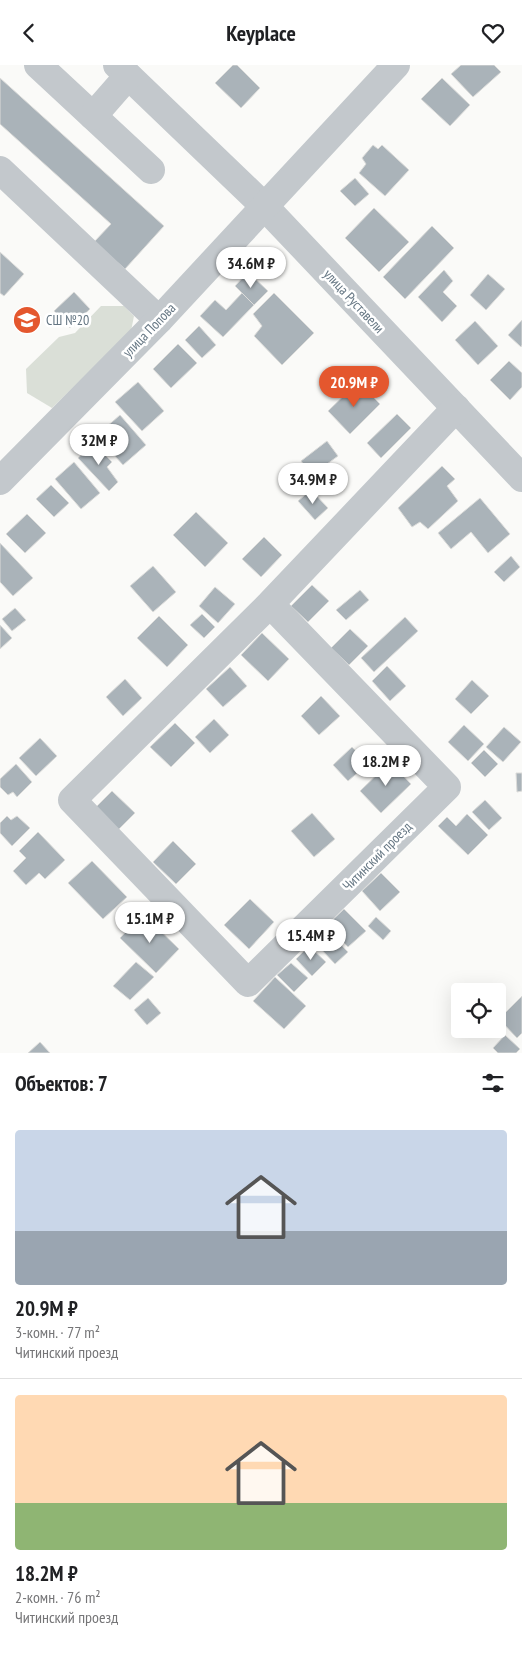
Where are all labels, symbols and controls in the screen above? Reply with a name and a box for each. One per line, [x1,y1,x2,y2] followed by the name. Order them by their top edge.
[15,19,43,47] icon: back
[226,19,296,47] text: Keyplace
[479,19,507,47] icon: heart
[205,247,297,289] pin: 34.6M ₽
[227,253,275,273] text: 34.6M ₽
[320,265,388,337] street label: улица Руставели
[119,299,179,361] street label: улица Попова
[12,305,42,335] school or university icon: СШ №20
[46,311,89,329] place label: СШ №20
[308,365,400,408] pin: 20.9M ₽
[330,372,378,392] text: 20.9M ₽
[64,423,134,466] pin: 32M ₽
[81,430,117,450] text: 32M ₽
[267,463,359,505] pin: 34.9M ₽
[289,469,337,489] text: 34.9M ₽
[340,745,432,787] pin: 18.2M ₽
[362,751,410,771] text: 18.2M ₽
[339,818,415,894] street label: Читинский проезд
[104,901,196,944] pin: 15.1M ₽
[126,908,174,928] text: 15.1M ₽
[265,919,357,961] pin: 15.4M ₽
[287,925,335,945] text: 15.4M ₽
[451,983,506,1038] map controls
[451,983,506,1038] button: locate
[479,1069,507,1097] icon: filters
[15,1070,108,1097] text: Объектов: 7
[216,1162,306,1252] icon: home
[15,1295,78,1322] text: 20.9M ₽
[15,1322,100,1342] text: 3-комн. · 77 m²
[15,1342,118,1362] text: Читинский проезд
[216,1428,306,1518] icon: home
[15,1560,78,1587] text: 18.2M ₽
[15,1587,101,1607] text: 2-комн. · 76 m²
[15,1607,118,1627] text: Читинский проезд

